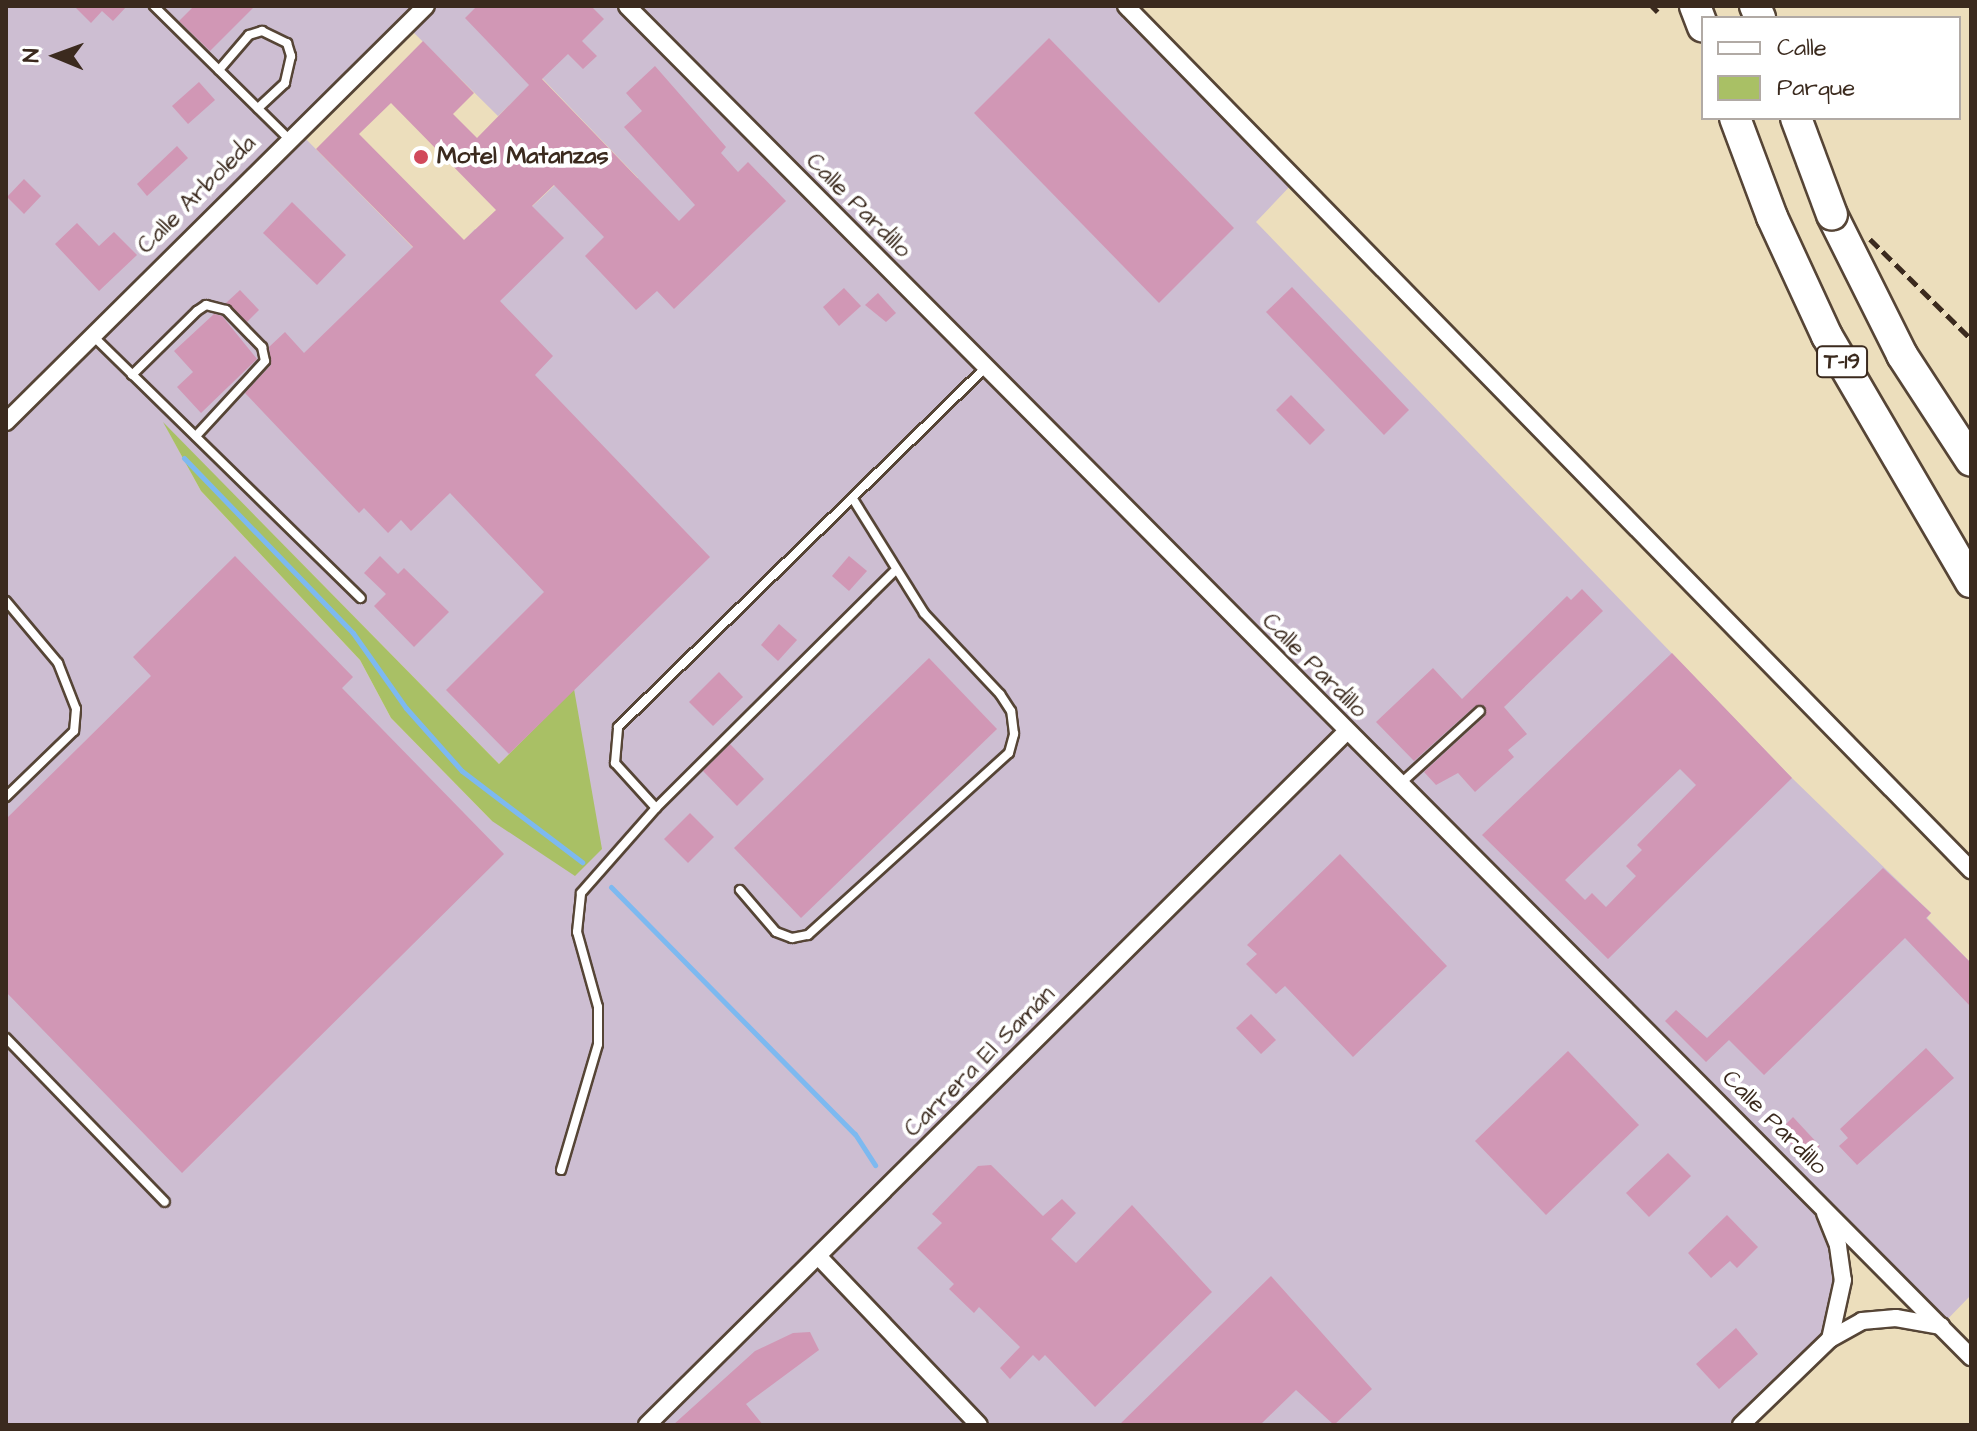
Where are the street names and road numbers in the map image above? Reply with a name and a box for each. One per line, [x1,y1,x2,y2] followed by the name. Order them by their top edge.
[132,130,262,260] street label: Calle Arboleda
[799,147,917,265] street label: Calle Pardillo
[1816,344,1868,380] road number: T-19
[1255,607,1373,725] street label: Calle Pardillo
[898,980,1062,1144] street label: Carrera El Samán
[1715,1064,1833,1182] street label: Calle Pardillo

